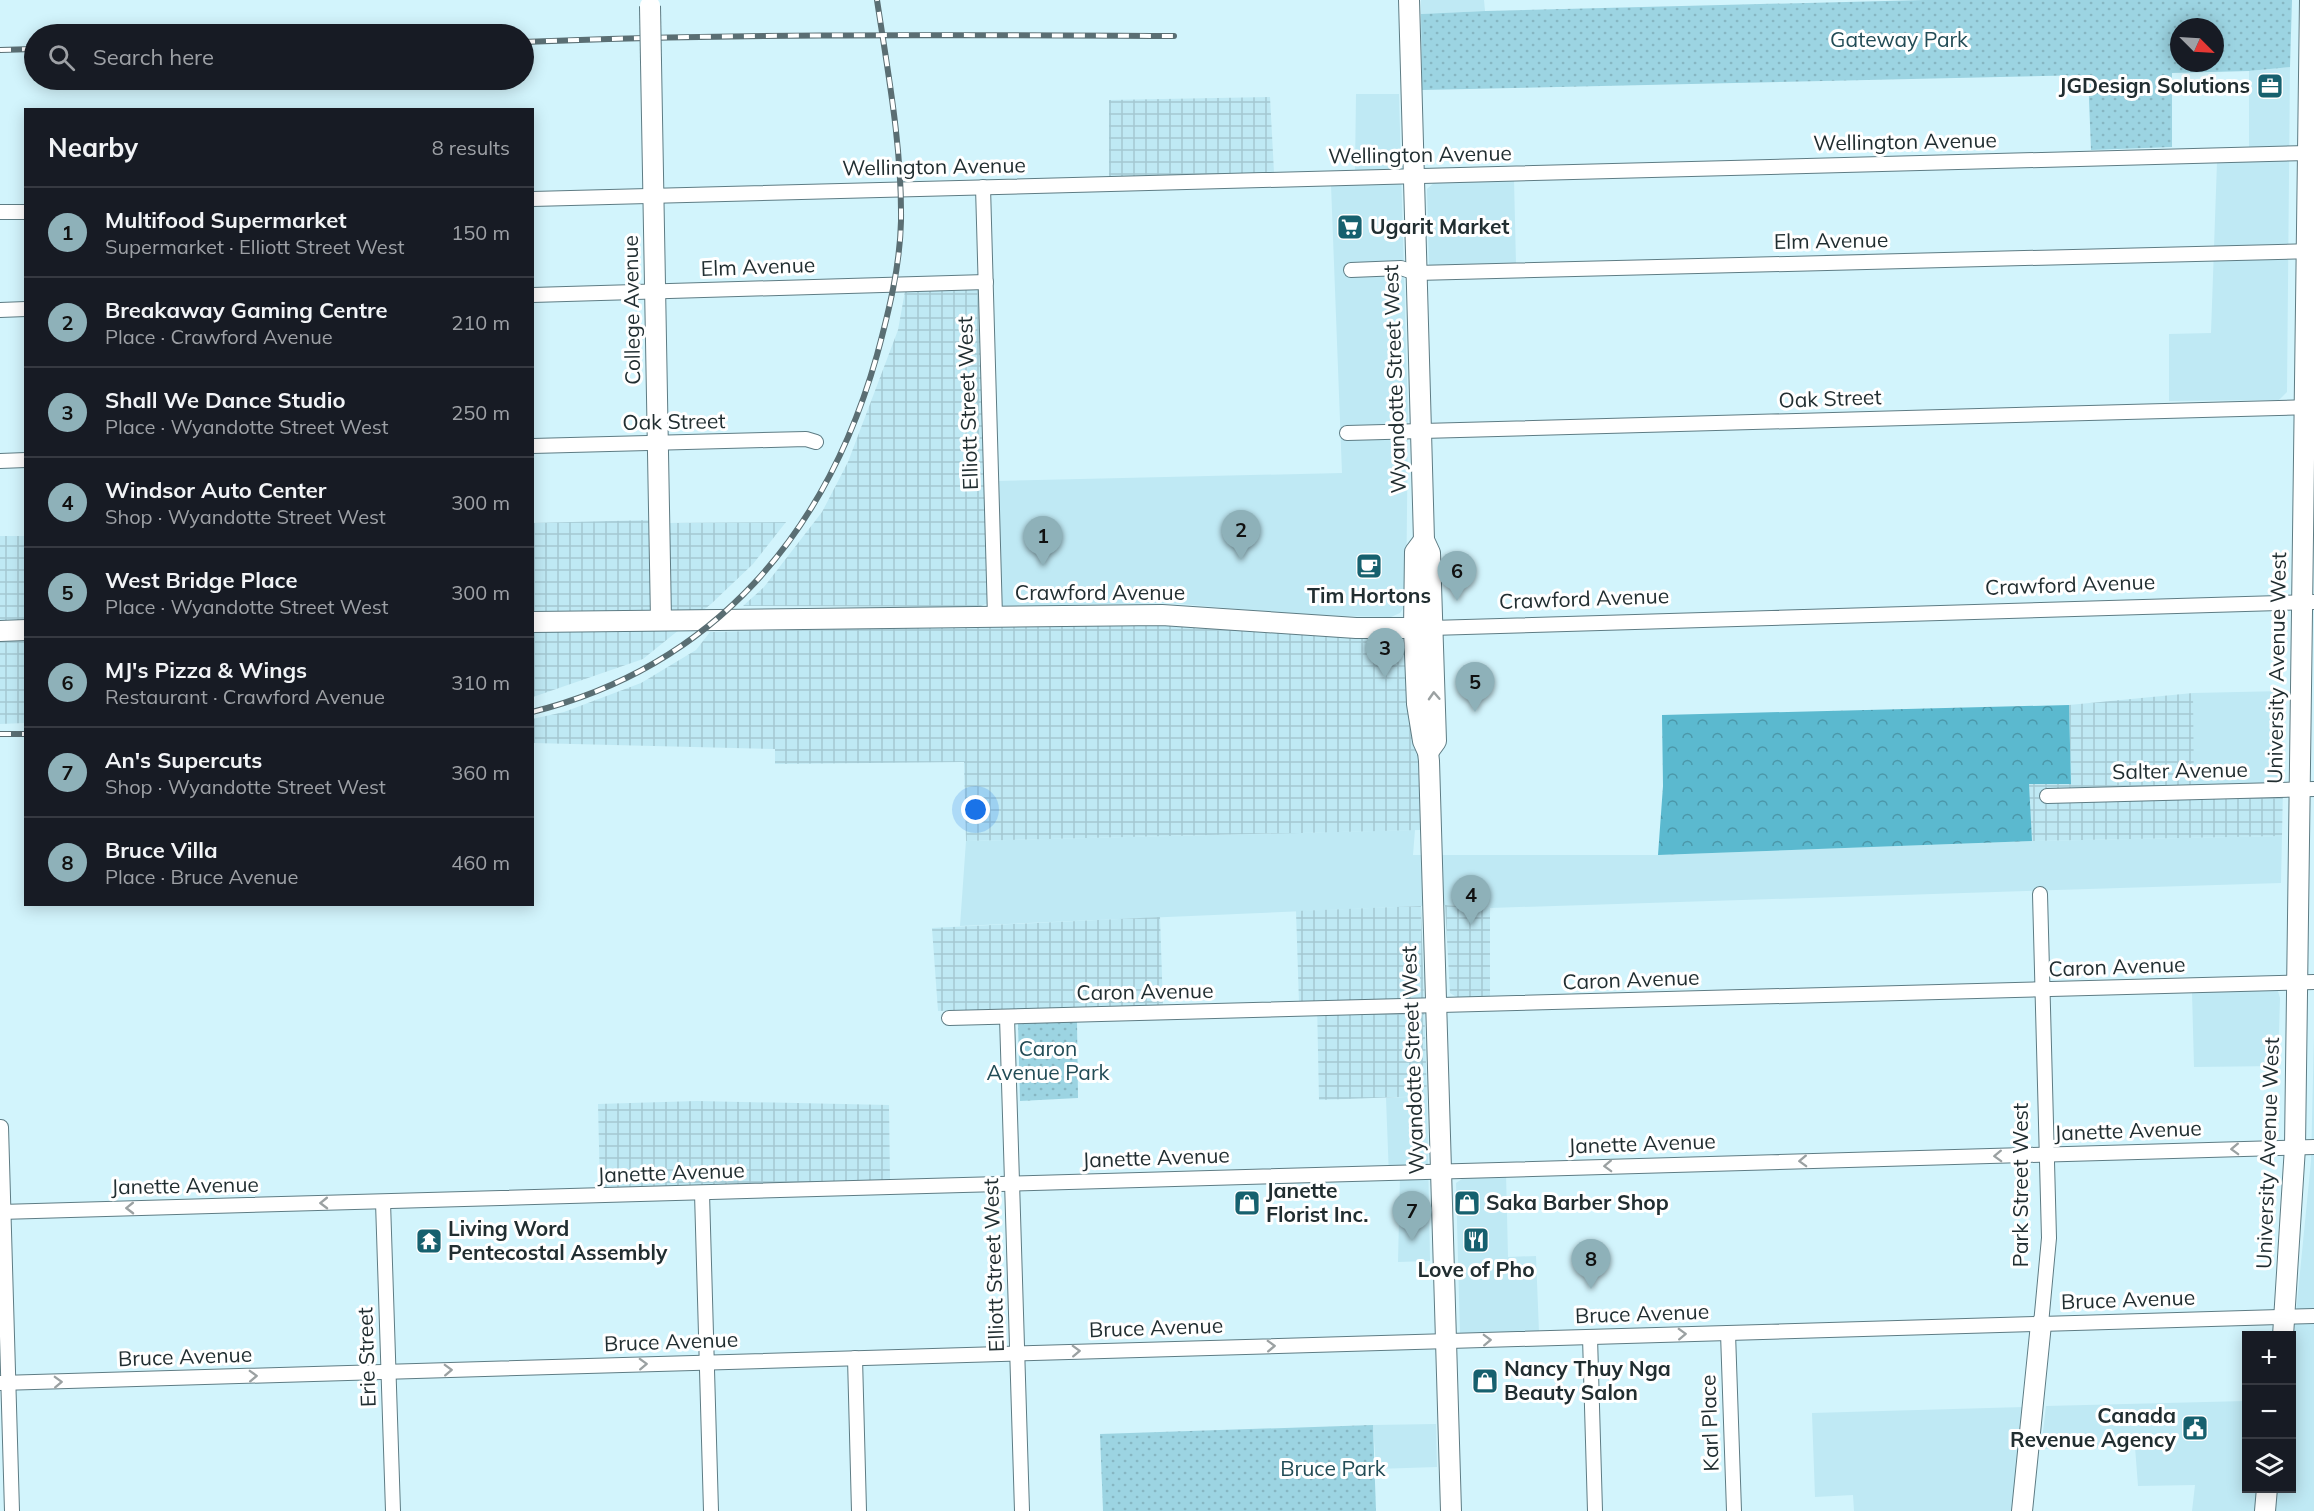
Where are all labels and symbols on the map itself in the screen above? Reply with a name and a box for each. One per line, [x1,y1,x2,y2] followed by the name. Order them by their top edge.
[2170,18,2224,72] north arrow
[1830,26,1968,52] park label: Gateway Park
[2255,71,2285,101] office icon: JGDesign Solutions
[2059,72,2250,98] place label: JGDesign Solutions
[1813,126,1997,156] street label: Wellington Avenue
[1328,139,1512,169] street label: Wellington Avenue
[842,151,1026,181] street label: Wellington Avenue
[1335,212,1365,242] supermarket icon: Ugarit Market
[1370,213,1509,239] place label: Ugarit Market
[1774,226,1888,254] street label: Elm Avenue
[617,235,645,385] street label: College Avenue
[700,251,816,281] street label: Elm Avenue
[1377,264,1411,494] street label: Wyandotte Street West
[951,316,983,490] street label: Elliott Street West
[1778,383,1882,413] street label: Oak Street
[622,407,726,435] street label: Oak Street
[1222,510,1260,560] pin: 2
[1024,516,1062,566] pin: 1
[1354,551,1384,581] cafe icon: Tim Hortons
[1438,552,1476,601] pin: 6
[2261,552,2291,784] street label: University Avenue West
[1984,568,2156,600] street label: Crawford Avenue
[1015,579,1185,605] street label: Crawford Avenue
[1307,582,1431,608] place label: Tim Hortons
[1498,582,1670,614] street label: Crawford Avenue
[1366,628,1404,678] pin: 3
[1456,662,1494,712] pin: 5
[1428,691,1441,700] one-way arrow
[2112,756,2248,784] street label: Salter Avenue
[961,795,990,824] your location
[1452,876,1490,925] pin: 4
[1395,945,1429,1175] street label: Wyandotte Street West
[2048,951,2186,981] street label: Caron Avenue
[1562,964,1700,994] street label: Caron Avenue
[1076,977,1214,1005] street label: Caron Avenue
[987,1035,1110,1085] park label: Caron Avenue Park
[2250,1037,2284,1269] street label: University Avenue West
[2007,1103,2033,1267] street label: Park Street West
[2054,1114,2202,1146] street label: Janette Avenue
[1568,1127,1716,1159] street label: Janette Avenue
[1082,1141,1230,1173] street label: Janette Avenue
[2230,1143,2239,1155] one-way arrow
[1993,1149,2002,1162] one-way arrow
[1798,1155,1807,1167] one-way arrow
[597,1156,745,1188] street label: Janette Avenue
[1603,1160,1612,1173] one-way arrow
[111,1171,259,1199] street label: Janette Avenue
[1266,1177,1368,1227] place label: Janette Florist Inc.
[977,1178,1009,1352] street label: Elliott Street West
[1232,1188,1262,1218] shop icon: Janette Florist Inc.
[1452,1188,1482,1218] shop icon: Saka Barber Shop
[1486,1189,1669,1215] place label: Saka Barber Shop
[1392,1192,1432,1241] pin: 7
[320,1197,329,1210] one-way arrow
[125,1202,134,1215] one-way arrow
[448,1215,668,1265] place label: Living Word Pentecostal Assembly
[1461,1225,1491,1255] restaurant icon: Love of Pho
[414,1226,444,1256] temple icon: Living Word Pentecostal Assembly
[1572,1240,1610,1289] pin: 8
[1417,1256,1535,1282] place label: Love of Pho
[2060,1284,2196,1314] street label: Bruce Avenue
[1574,1298,1710,1328] street label: Bruce Avenue
[351,1307,381,1407] street label: Erie Street
[1088,1312,1224,1342] street label: Bruce Avenue
[603,1326,739,1356] street label: Bruce Avenue
[1677,1328,1686,1340] one-way arrow
[1483,1333,1492,1346] one-way arrow
[1267,1339,1276,1352] one-way arrow
[117,1341,253,1371] street label: Bruce Avenue
[1072,1345,1081,1358] one-way arrow
[1504,1355,1671,1405] place label: Nancy Thuy Nga Beauty Salon
[639,1358,648,1371] one-way arrow
[444,1364,453,1377] one-way arrow
[1470,1366,1500,1396] shop icon: Nancy Thuy Nga Beauty Salon
[249,1370,258,1382] one-way arrow
[1694,1374,1724,1472] street label: Karl Place
[54,1375,63,1388] one-way arrow
[2010,1402,2177,1452] place label: Canada Revenue Agency
[2180,1413,2210,1443] public building icon: Canada Revenue Agency
[1280,1455,1386,1481] park label: Bruce Park

